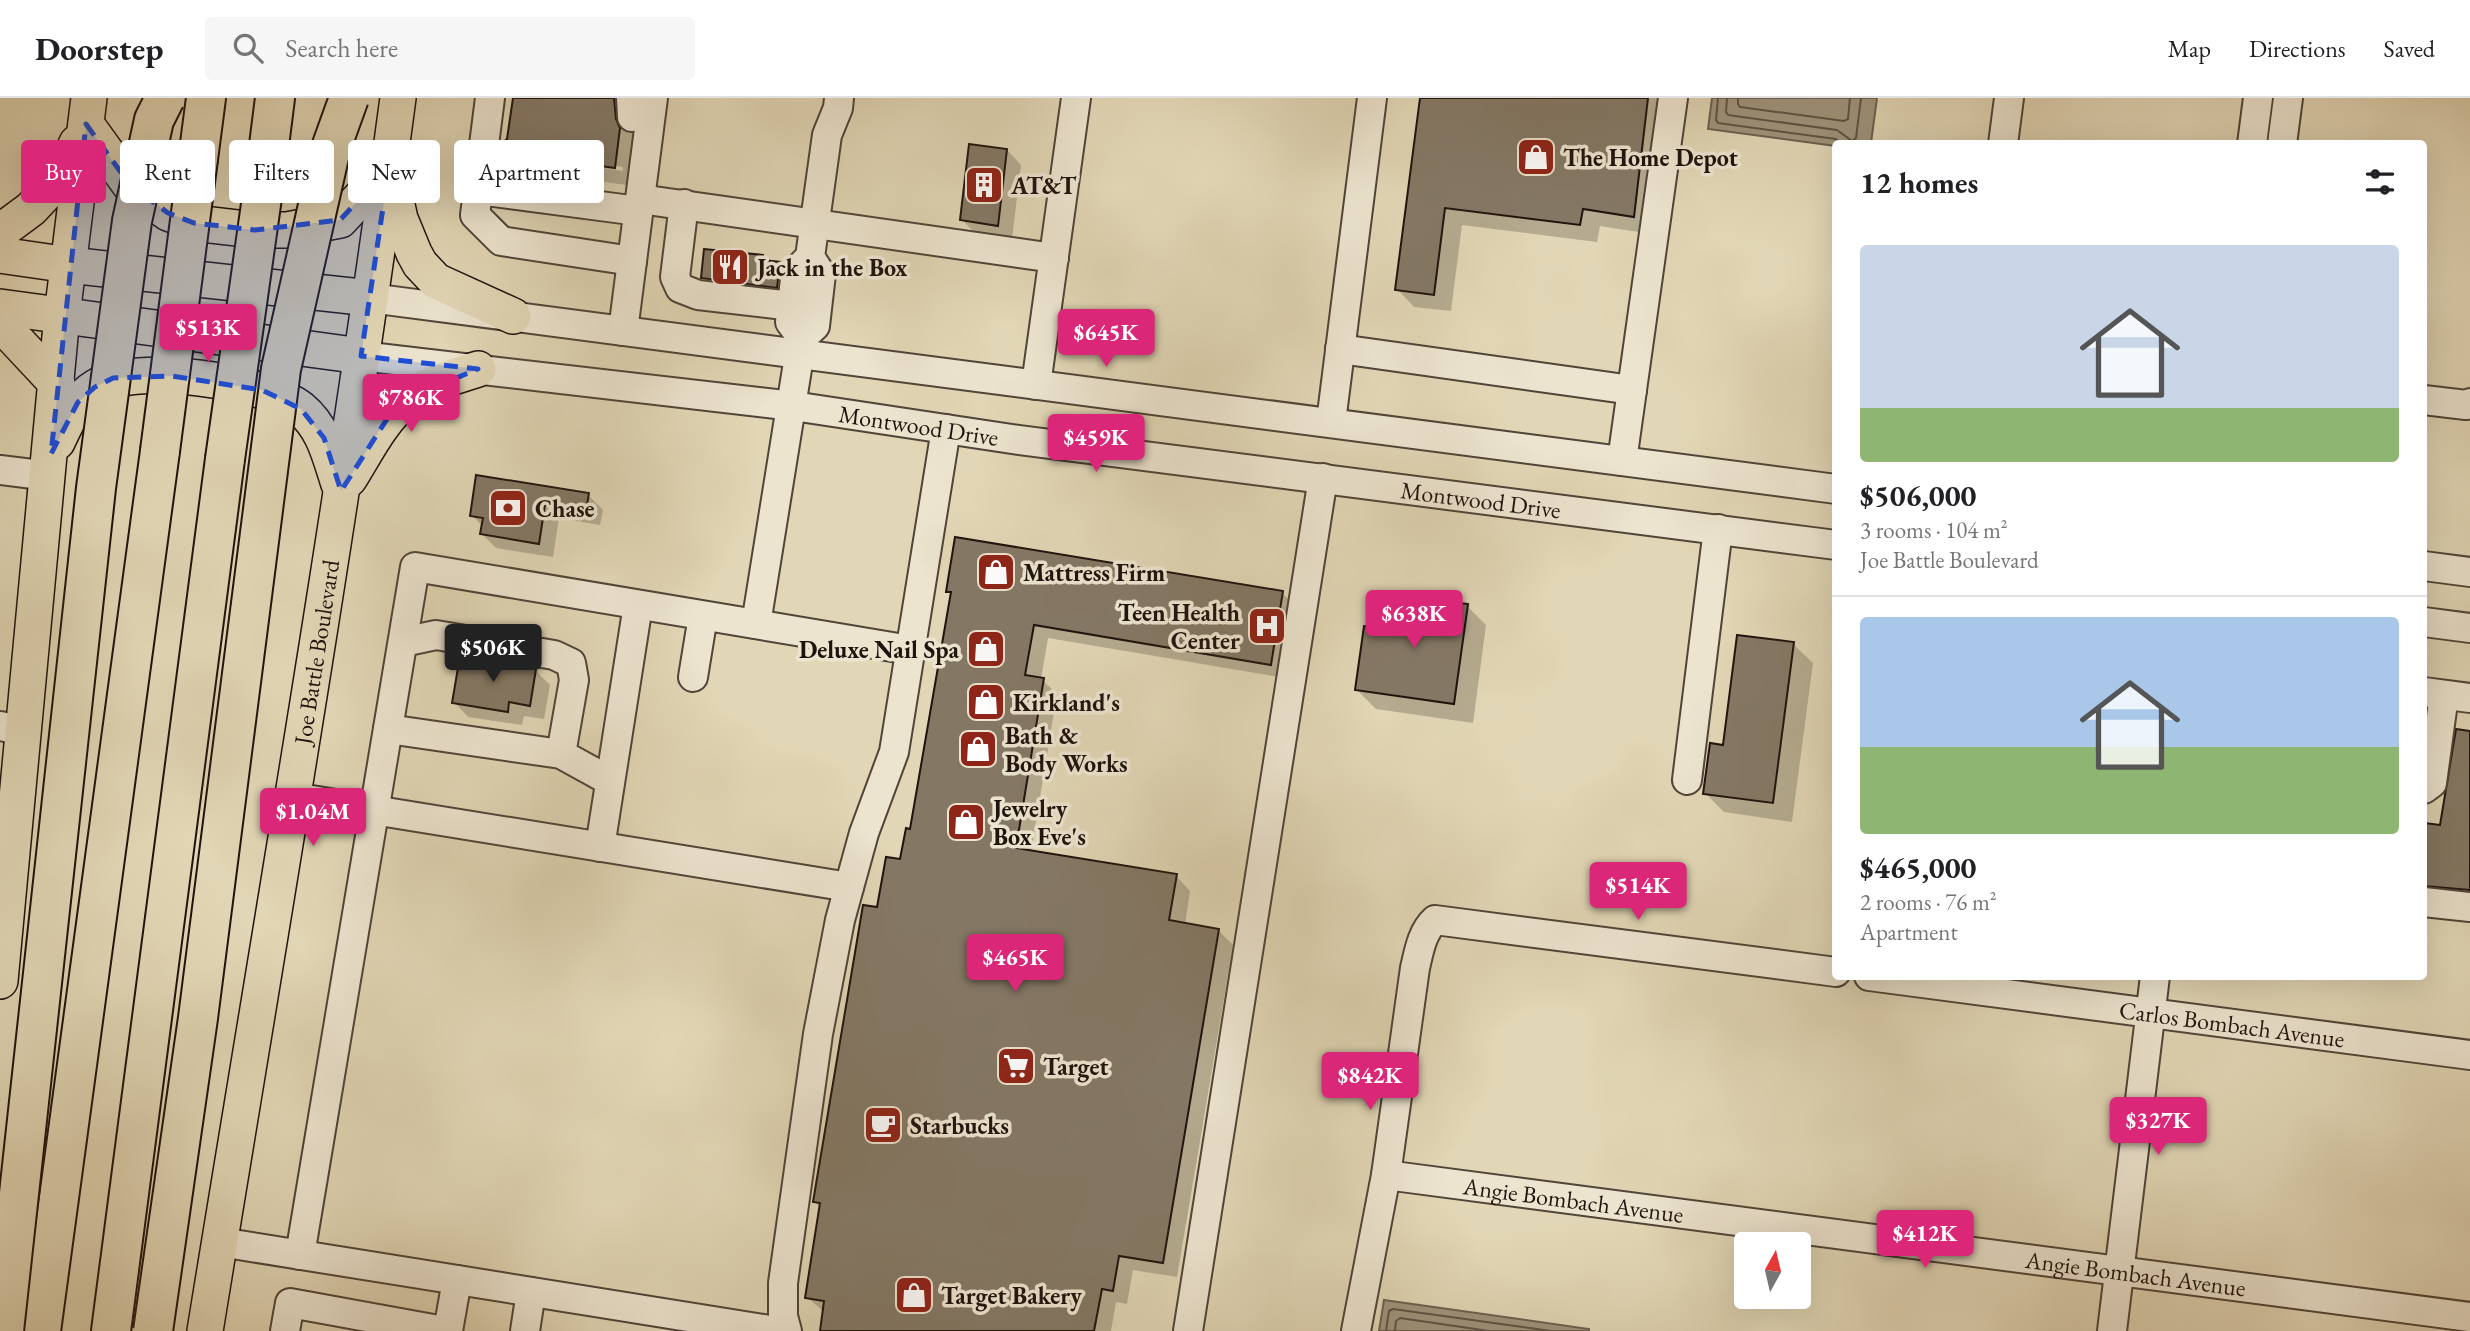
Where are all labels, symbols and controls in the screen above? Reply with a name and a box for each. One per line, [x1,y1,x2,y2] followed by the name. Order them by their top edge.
[205,17,695,80] search box
[35,27,163,70] text: Doorstep
[229,29,267,67] icon: search
[285,31,398,65] text: Search here
[2168,33,2211,64] text: Map
[2249,33,2346,64] text: Directions
[2384,33,2435,64] text: Saved
[1515,136,1557,178] shop icon: The Home Depot
[21,140,106,203] chip: Buy
[120,140,215,203] chip: Rent
[229,140,334,203] chip: Filters
[348,140,440,203] chip: New
[454,140,604,203] chip: Apartment
[1563,142,1738,173] place label: The Home Depot
[1860,163,1978,202] text: 12 homes
[2361,163,2399,201] icon: filters
[963,164,1005,206] building icon: AT&T
[1010,170,1076,201] place label: AT&T
[709,246,751,288] restaurant icon: Jack in the Box
[755,252,908,283] place label: Jack in the Box
[2067,290,2193,416] icon: home
[159,304,257,364] pin: $513K
[1057,310,1155,369] pin: $645K
[176,312,240,342] text: $513K
[1074,317,1138,347] text: $645K
[362,374,460,434] pin: $786K
[379,382,443,412] text: $786K
[837,398,1001,452] street label: Montwood Drive
[1047,414,1145,474] pin: $459K
[1064,422,1128,452] text: $459K
[1399,474,1563,525] street label: Montwood Drive
[1860,476,1976,515] text: $506,000
[487,487,529,529] bank icon: Chase
[535,493,595,524] place label: Chase
[1860,515,2008,545] text: 3 rooms · 104 m²
[1860,545,2039,575] text: Joe Battle Boulevard
[975,551,1017,593] shop icon: Mattress Firm
[286,557,346,749] street label: Joe Battle Boulevard
[1023,557,1165,588] place label: Mattress Firm
[1365,590,1463,650] pin: $638K
[1118,597,1241,656] place label: Teen Health Center
[1382,598,1446,628] text: $638K
[1246,605,1288,647] hospital icon: Teen Health Center
[444,624,542,684] pin: $506K
[965,628,1007,670] shop icon: Deluxe Nail Spa
[461,632,525,662] text: $506K
[799,634,959,665] place label: Deluxe Nail Spa
[2067,662,2193,788] icon: home
[965,681,1007,723] shop icon: Kirkland's
[1013,687,1120,718] place label: Kirkland's
[1005,720,1128,780] place label: Bath & Body Works
[957,728,999,770] shop icon: Bath & Body Works
[256,788,370,848] pin: $1.04M
[991,793,1086,852] place label: Jewelry Box Eve's
[276,796,350,826] text: $1.04M
[945,801,987,843] shop icon: Jewelry Box Eve's
[1860,848,1976,887] text: $465,000
[1589,862,1687,922] pin: $514K
[1606,870,1670,900] text: $514K
[1860,887,1997,917] text: 2 rooms · 76 m²
[1860,917,1958,947] text: Apartment
[966,934,1064,994] pin: $465K
[983,942,1047,972] text: $465K
[2117,994,2346,1054] street label: Carlos Bombach Avenue
[995,1045,1037,1087] supermarket icon: Target
[1043,1051,1108,1083] place label: Target
[1321,1052,1419,1112] pin: $842K
[1338,1060,1402,1090] text: $842K
[2109,1098,2207,1157] pin: $327K
[862,1104,904,1146] cafe icon: Starbucks
[2126,1105,2190,1135] text: $327K
[910,1110,1009,1141] place label: Starbucks
[1460,1170,1685,1229] street label: Angie Bombach Avenue
[1876,1210,1974,1270] pin: $412K
[1893,1218,1957,1248] text: $412K
[1734,1232,1811,1309] north arrow
[1734,1232,1811,1309] map controls
[2023,1243,2248,1303] street label: Angie Bombach Avenue
[893,1274,935,1316] shop icon: Target Bakery
[941,1280,1082,1312] place label: Target Bakery

